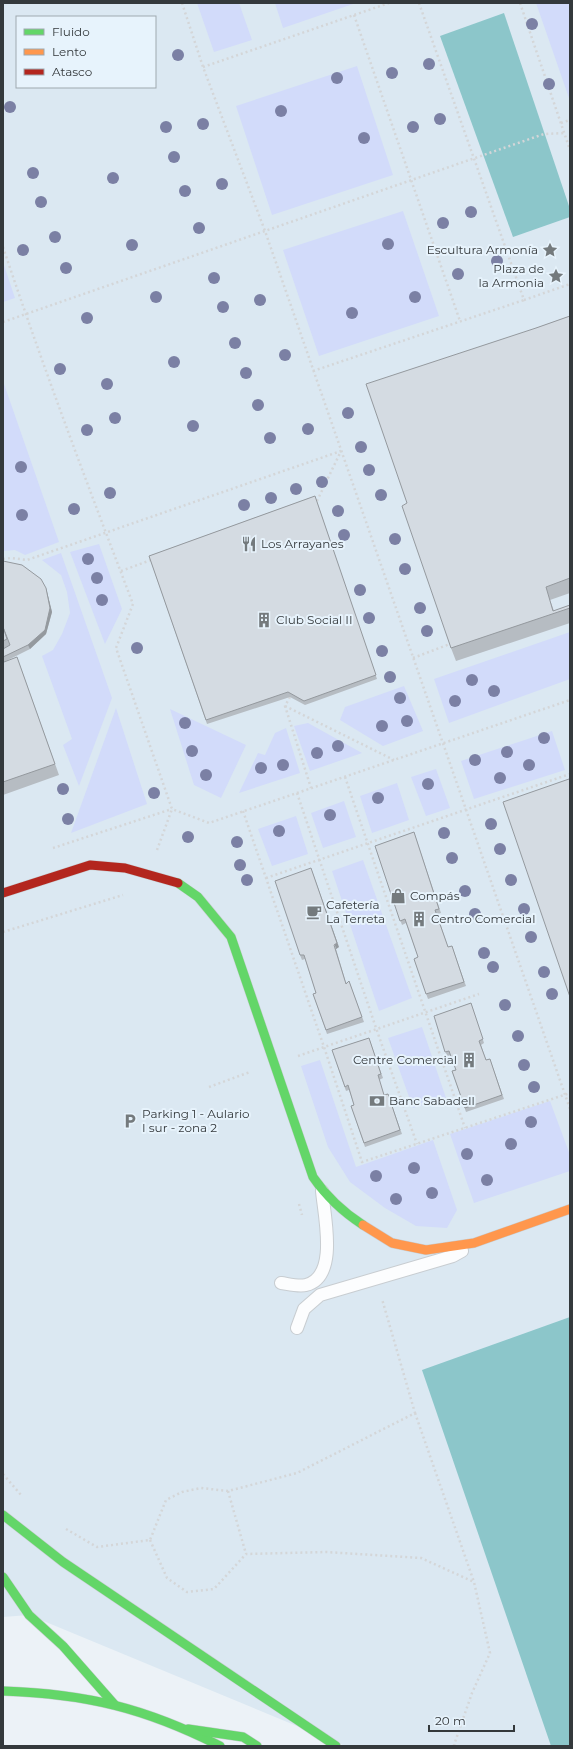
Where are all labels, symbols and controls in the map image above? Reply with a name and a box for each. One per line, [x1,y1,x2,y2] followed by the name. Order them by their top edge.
[16,16,156,88] legend
[52,24,90,39] text: Fluido
[52,44,87,59] text: Lento
[52,64,92,79] text: Atasco
[541,241,559,259] place icon: Escultura Armonía
[427,242,538,257] place label: Escultura Armonía
[479,261,544,290] place label: Plaza de la Armonia
[547,267,565,285] place icon: Plaza de la Armonia
[240,535,258,553] restaurant icon: Los Arrayanes
[261,536,344,551] place label: Los Arrayanes
[255,611,273,629] building icon: Club Social II
[276,612,353,627] place label: Club Social II
[389,887,407,905] shop icon: Compás
[410,888,460,903] place label: Compás
[326,897,385,926] place label: Cafetería La Terreta
[305,903,323,921] cafe icon: Cafetería La Terreta
[410,910,428,928] building icon: Centro Comercial
[431,911,535,926] place label: Centro Comercial
[460,1051,478,1069] building icon: Centre Comercial
[353,1052,457,1067] place label: Centre Comercial
[368,1092,386,1110] bank icon: Banc Sabadell
[389,1093,475,1108] place label: Banc Sabadell
[142,1106,250,1135] place label: Parking 1 - Aulario I sur - zona 2
[121,1112,139,1130] parking icon: Parking 1 - Aulario I sur - zona 2
[429,1707,514,1733] scale bar
[435,1713,466,1728] text: 20 m

